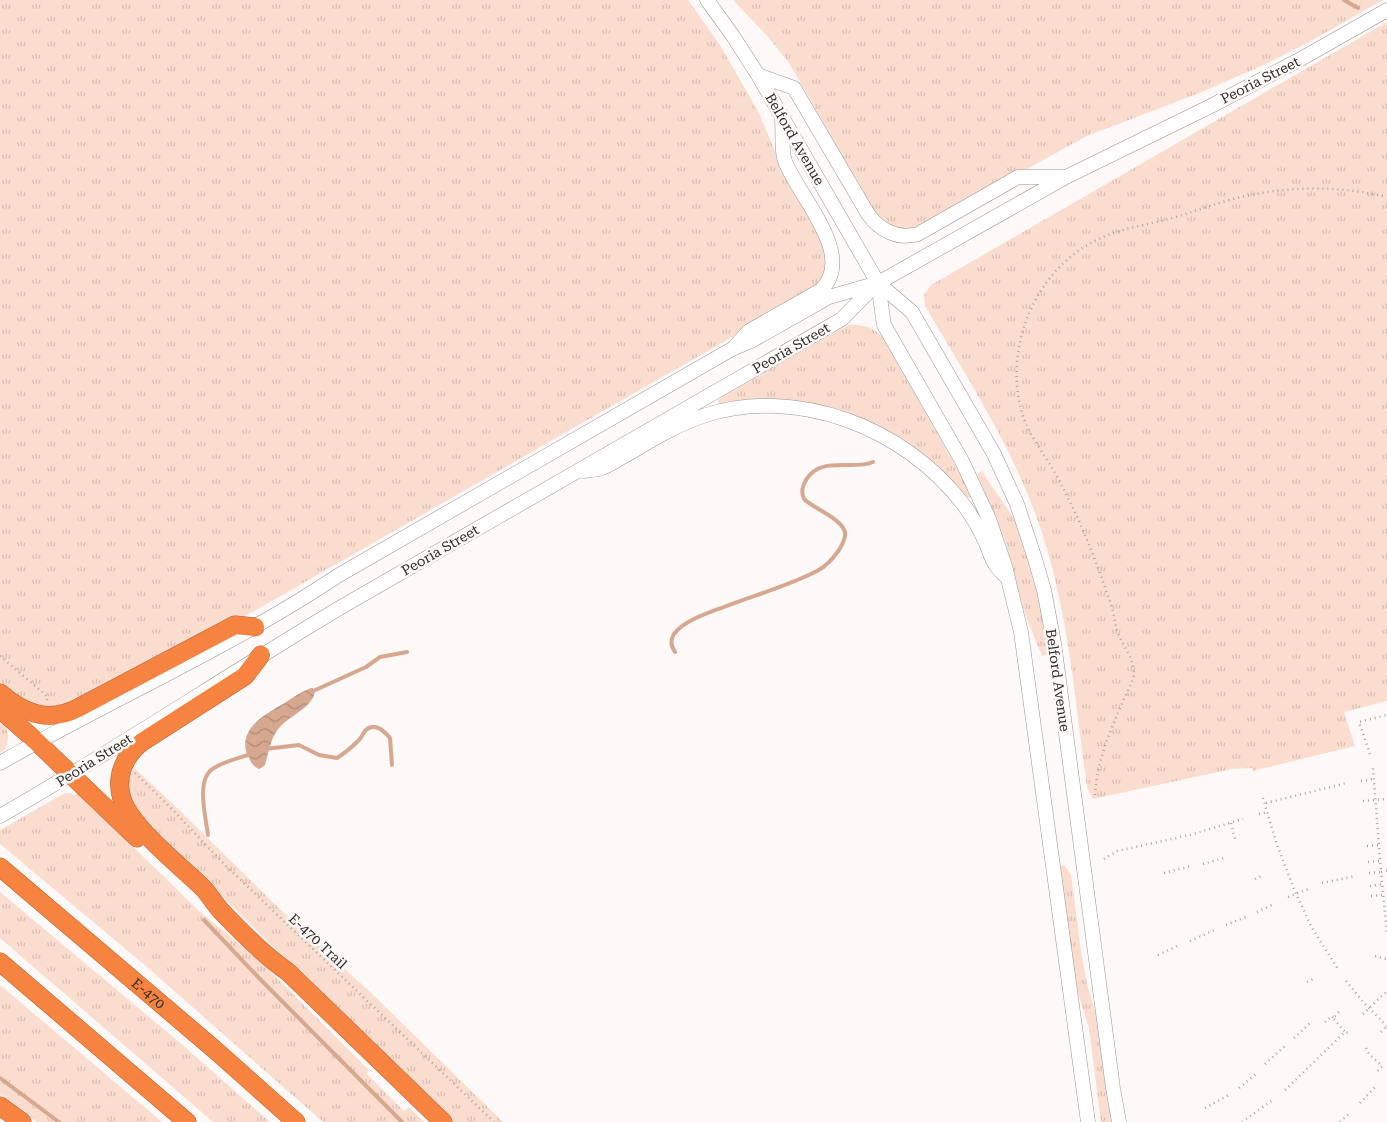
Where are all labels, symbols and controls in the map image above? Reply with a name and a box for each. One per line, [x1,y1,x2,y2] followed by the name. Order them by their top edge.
[1218,53,1302,107] street label: Peoria Street
[762,90,828,188] street label: Belford Avenue
[750,319,832,377] street label: Peoria Street
[399,521,481,579] street label: Peoria Street
[1043,628,1073,733] street label: Belford Avenue
[53,730,135,790] street label: Peoria Street
[286,910,351,972] street label: E-470 Trail
[129,975,169,1012] street label: E-470

